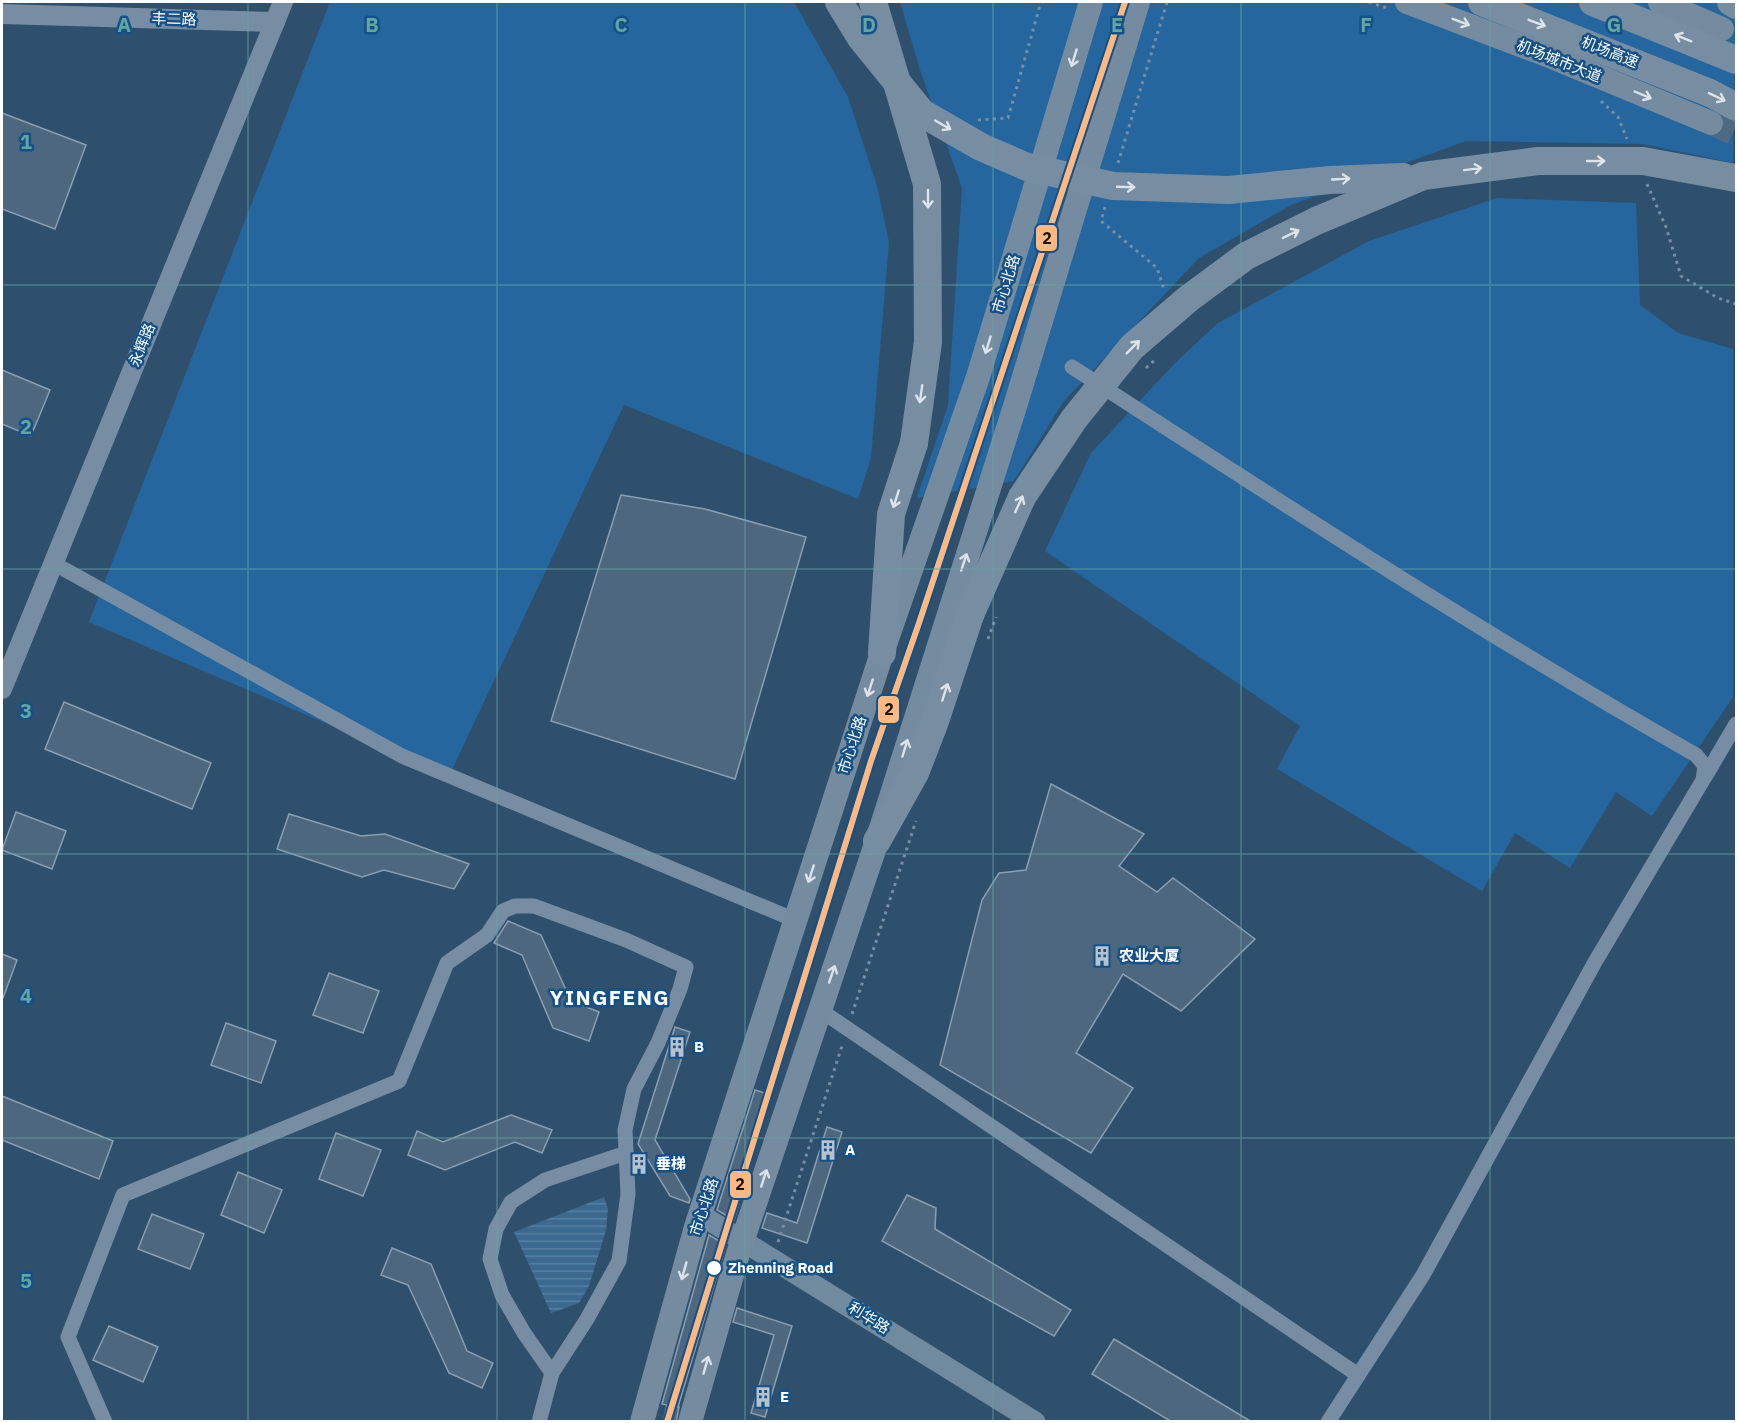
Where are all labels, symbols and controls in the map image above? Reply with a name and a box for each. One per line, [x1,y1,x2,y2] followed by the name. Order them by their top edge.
[151,8,197,29] street label: 丰二路
[117,11,131,38] text: A
[365,11,379,38] text: B
[614,11,628,38] text: C
[862,11,876,38] text: D
[1111,11,1123,38] text: E
[1360,11,1372,38] text: F
[1607,11,1621,38] text: G
[1452,18,1470,29] one-way arrow
[1527,18,1545,29] one-way arrow
[1579,31,1642,72] street label: 机场高速
[1674,32,1692,43] one-way arrow
[1514,35,1604,86] street label: 机场城市大道
[1068,48,1079,67] one-way arrow
[1633,90,1651,101] one-way arrow
[1707,92,1725,103] one-way arrow
[934,119,951,131] one-way arrow
[20,128,32,155] text: 1
[1586,155,1606,167] one-way arrow
[1463,164,1482,175] one-way arrow
[1331,174,1351,185] one-way arrow
[1115,181,1135,193] one-way arrow
[922,189,934,209] one-way arrow
[1035,224,1058,252] line badge: 2
[1281,227,1299,239] one-way arrow
[1042,228,1052,248] text: 2
[988,252,1023,315] street label: 市心北路
[124,320,159,369] street label: 永辉路
[982,335,993,354] one-way arrow
[1126,340,1141,354] one-way arrow
[916,383,927,403] one-way arrow
[20,413,32,440] text: 2
[890,489,901,508] one-way arrow
[1014,496,1025,514] one-way arrow
[960,553,971,572] one-way arrow
[864,678,875,697] one-way arrow
[940,684,951,702] one-way arrow
[877,695,900,724] line badge: 2
[20,697,32,724] text: 3
[884,699,894,719] text: 2
[833,713,870,776] street label: 市心北路
[901,739,912,758] one-way arrow
[805,864,816,883] one-way arrow
[1090,944,1114,968] building icon: 农业大厦
[1119,946,1179,965] place label: 农业大厦
[827,965,838,984] one-way arrow
[20,982,32,1009] text: 4
[550,983,670,1011] district label: YINGFENG
[665,1035,689,1059] building icon: B
[694,1037,704,1056] place label: B
[816,1138,840,1162] building icon: A
[845,1140,855,1159] place label: A
[627,1152,651,1176] building icon: 垂梯
[656,1154,686,1173] place label: 垂梯
[759,1169,770,1188] one-way arrow
[729,1170,752,1199] line badge: 2
[735,1174,745,1194] text: 2
[685,1175,722,1238] street label: 市心北路
[728,1258,833,1277] place label: Zhenning Road
[705,1259,723,1277] marker: Zhenning Road
[678,1261,689,1280] one-way arrow
[20,1267,32,1294] text: 5
[845,1298,893,1338] street label: 利华路
[701,1356,712,1375] one-way arrow
[751,1385,775,1409] building icon: E
[780,1387,789,1406] place label: E

